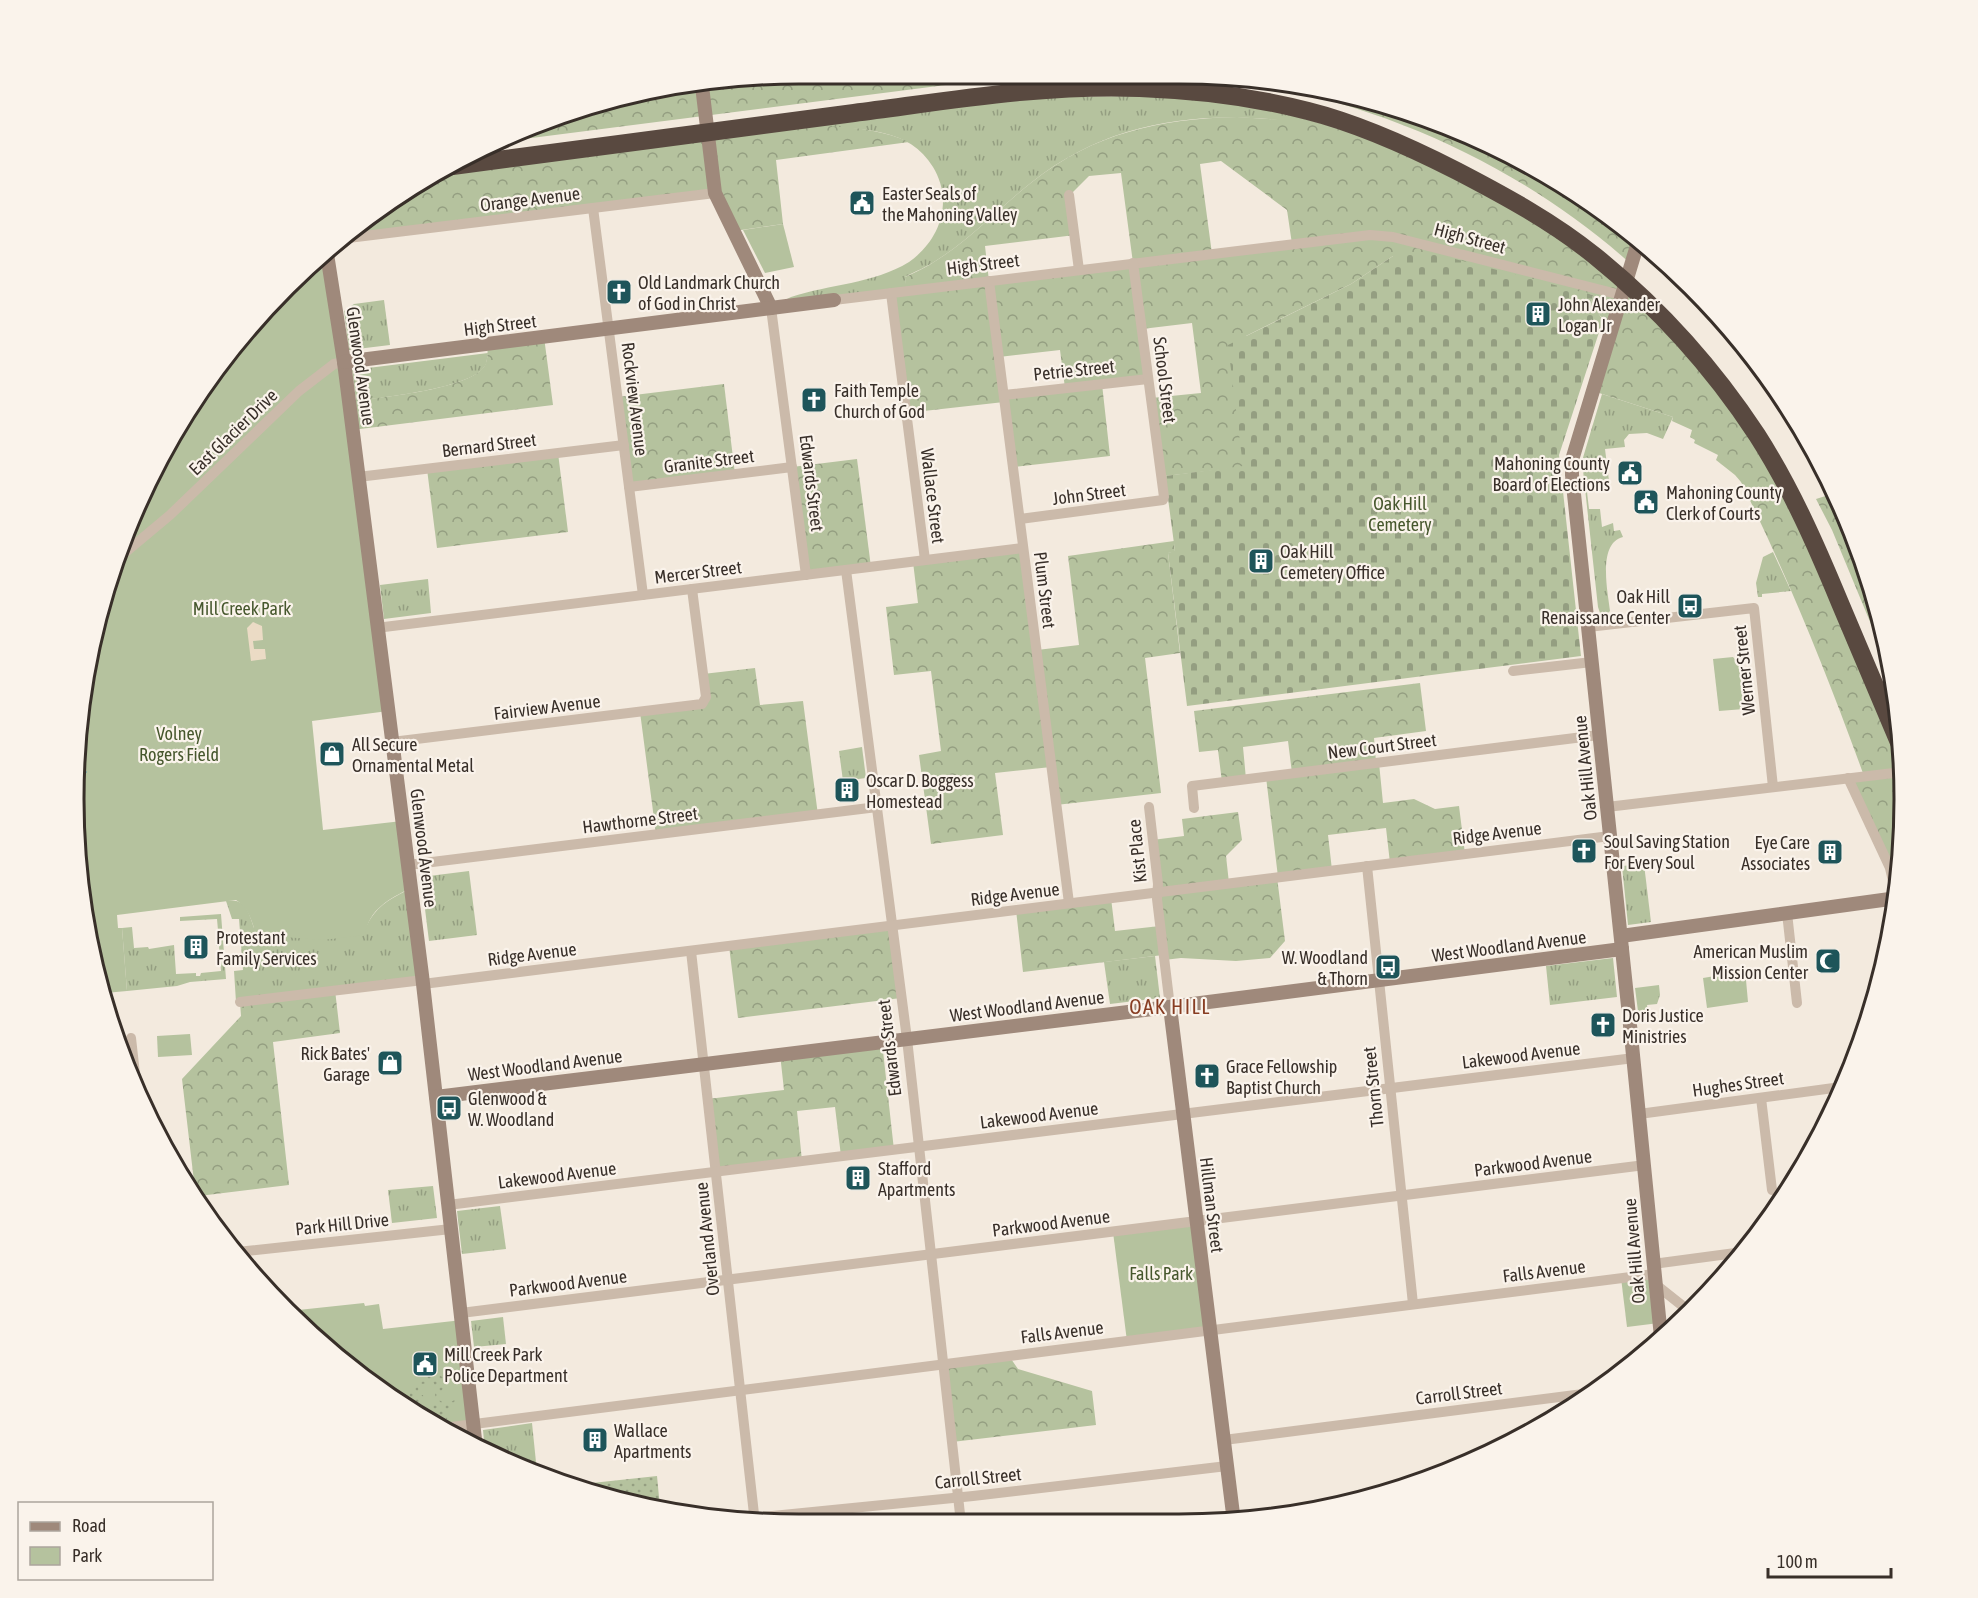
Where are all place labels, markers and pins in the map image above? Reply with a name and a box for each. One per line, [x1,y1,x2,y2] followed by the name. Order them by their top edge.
[882,183,1017,225] place label: Easter Seals of the Mahoning Valley
[847,188,877,218] public building icon: Easter Seals of the Mahoning Valley
[638,272,780,314] place label: Old Landmark Church of God in Christ
[604,277,634,307] church icon: Old Landmark Church of God in Christ
[1558,294,1661,336] place label: John Alexander Logan Jr
[1523,299,1553,329] building icon: John Alexander Logan Jr
[834,380,925,422] place label: Faith Temple Church of God
[799,385,829,415] church icon: Faith Temple Church of God
[1493,453,1610,495] place label: Mahoning County Board of Elections
[1615,458,1645,488] public building icon: Mahoning County Board of Elections
[1666,482,1782,524] place label: Mahoning County Clerk of Courts
[1631,487,1661,517] public building icon: Mahoning County Clerk of Courts
[1280,541,1385,583] place label: Oak Hill Cemetery Office
[1246,546,1276,576] building icon: Oak Hill Cemetery Office
[1541,586,1671,628] place label: Oak Hill Renaissance Center
[1675,591,1705,621] bus stop icon: Oak Hill Renaissance Center
[352,734,474,776] place label: All Secure Ornamental Metal
[317,739,347,769] shop icon: All Secure Ornamental Metal
[866,770,974,812] place label: Oscar D. Boggess Homestead
[832,775,862,805] building icon: Oscar D. Boggess Homestead
[1604,831,1730,873] place label: Soul Saving Station For Every Soul
[1741,832,1810,874] place label: Eye Care Associates
[1569,836,1599,866] church icon: Soul Saving Station For Every Soul
[1815,837,1845,867] building icon: Eye Care Associates
[216,927,317,969] place label: Protestant Family Services
[181,932,211,962] building icon: Protestant Family Services
[1693,941,1809,983] place label: American Muslim Mission Center
[1813,946,1843,976] mosque icon: American Muslim Mission Center
[1282,947,1368,989] place label: W. Woodland & Thorn
[1373,952,1403,982] bus stop icon: W. Woodland & Thorn
[1622,1005,1704,1047] place label: Doris Justice Ministries
[1588,1010,1618,1040] church icon: Doris Justice Ministries
[300,1043,370,1085] place label: Rick Bates' Garage
[375,1048,405,1078] shop icon: Rick Bates' Garage
[1226,1056,1337,1098] place label: Grace Fellowship Baptist Church
[1192,1061,1222,1091] church icon: Grace Fellowship Baptist Church
[468,1088,554,1130] place label: Glenwood & W. Woodland
[434,1093,464,1123] bus stop icon: Glenwood & W. Woodland
[878,1158,955,1200] place label: Stafford Apartments
[843,1163,873,1193] building icon: Stafford Apartments
[444,1344,568,1386] place label: Mill Creek Park Police Department
[410,1349,440,1379] public building icon: Mill Creek Park Police Department
[614,1420,691,1462] place label: Wallace Apartments
[580,1425,610,1455] building icon: Wallace Apartments

